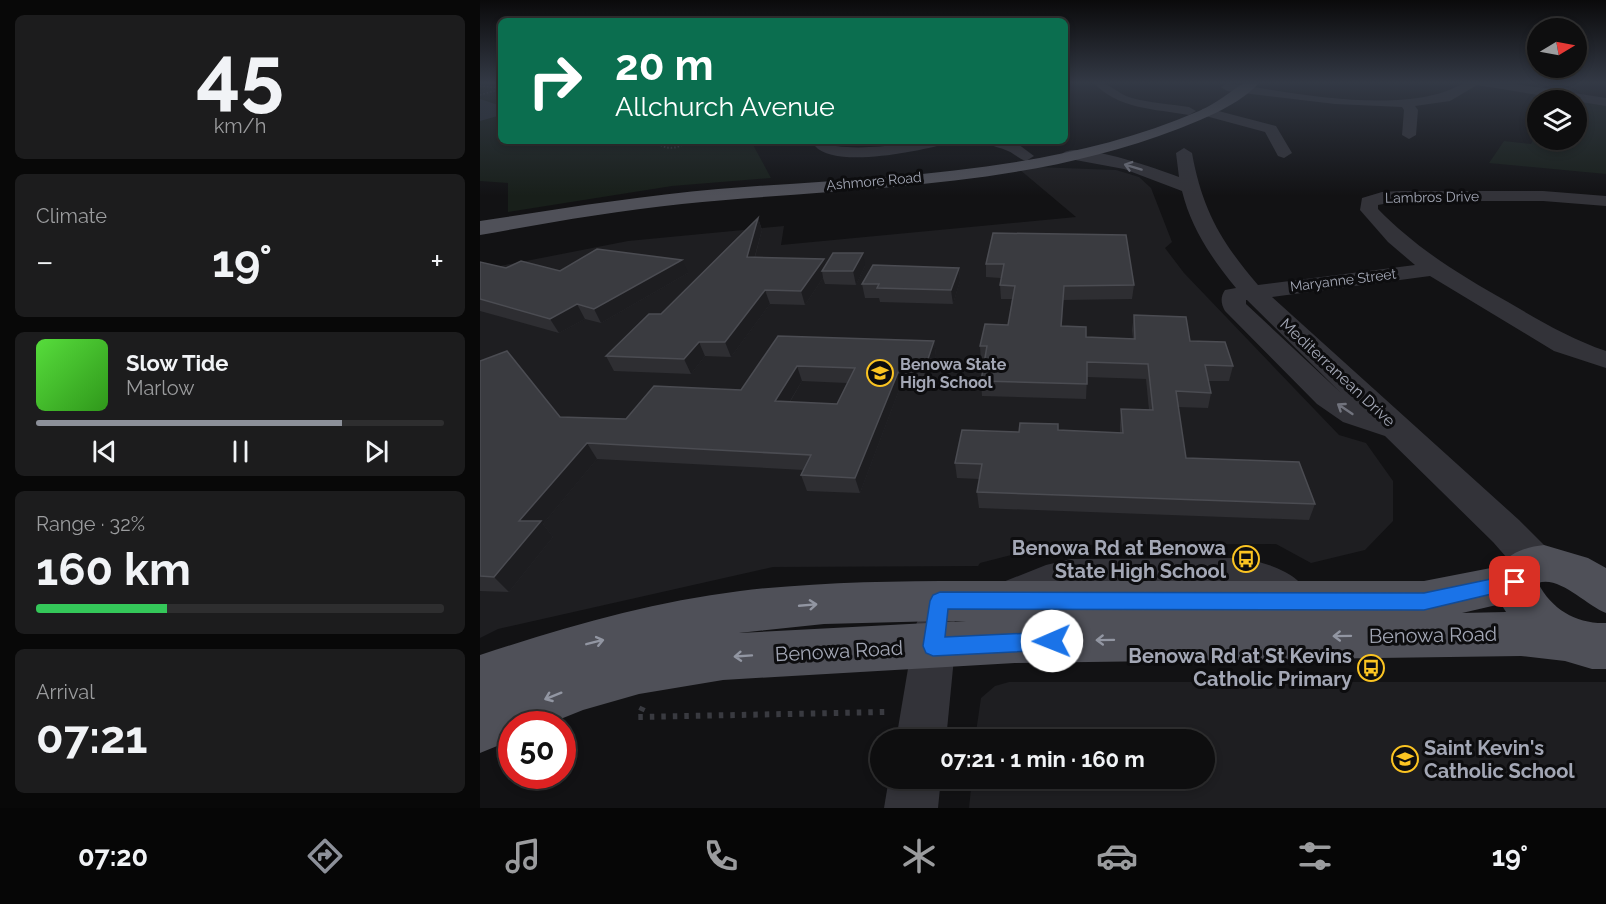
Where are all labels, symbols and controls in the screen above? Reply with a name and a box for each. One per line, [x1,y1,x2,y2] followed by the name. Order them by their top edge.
[1527,18,1587,78] north arrow
[1527,18,1587,150] map controls
[196,29,284,120] text: 45
[615,41,714,90] text: 20 m
[516,42,594,120] icon: right
[1527,90,1587,150] button: layers
[615,91,835,122] text: Allchurch Avenue
[214,114,266,138] text: km/h
[1124,161,1143,172] one-way arrow
[826,169,922,193] street label: Ashmore Road
[1385,188,1479,206] street label: Lambros Drive
[36,204,107,228] text: Climate
[212,235,272,288] text: 19°
[36,242,54,281] text: −
[430,242,444,281] text: +
[1289,266,1397,294] street label: Maryanne Street
[1276,314,1399,431] street label: Mediterranean Drive
[126,350,228,376] text: Slow Tide
[900,355,1007,392] place label: Benowa State High School
[865,358,895,388] school or university icon: Benowa State High School
[126,376,195,400] text: Marlow
[1337,403,1354,415] one-way arrow
[88,435,121,468] icon: previous
[224,435,257,468] icon: pause
[360,435,393,468] icon: next
[36,512,145,536] text: Range · 32%
[1012,536,1227,583] place label: Benowa Rd at Benowa State High School
[36,543,191,596] text: 160 km
[1231,544,1261,574] bus stop icon: Benowa Rd at Benowa State High School
[1489,556,1540,607] pin
[1498,565,1531,598] icon: arrive
[797,599,817,610] one-way arrow
[1020,609,1084,673] position arrow
[1369,622,1497,648] street label: Benowa Road
[1333,631,1353,642] one-way arrow
[1096,634,1116,646] one-way arrow
[585,636,604,647] one-way arrow
[774,636,904,666] street label: Benowa Road
[1128,644,1352,691] place label: Benowa Rd at St Kevins Catholic Primary
[733,651,753,662] one-way arrow
[1356,653,1386,683] bus stop icon: Benowa Rd at St Kevins Catholic Primary
[36,680,95,704] text: Arrival
[544,691,562,702] one-way arrow
[36,711,148,764] text: 07:21
[498,711,576,789] speed limit sign: 50
[1424,736,1575,783] place label: Saint Kevin's Catholic School
[1390,744,1420,774] school or university icon: Saint Kevin's Catholic School
[940,746,1145,772] text: 07:21 · 1 min · 160 m
[304,835,346,877] icon: directions
[502,835,544,877] icon: music
[700,835,742,877] icon: phone
[898,835,940,877] icon: climate
[1096,835,1138,877] icon: car
[1294,835,1336,877] icon: filters
[78,841,148,872] text: 07:20
[1492,841,1528,872] text: 19°

